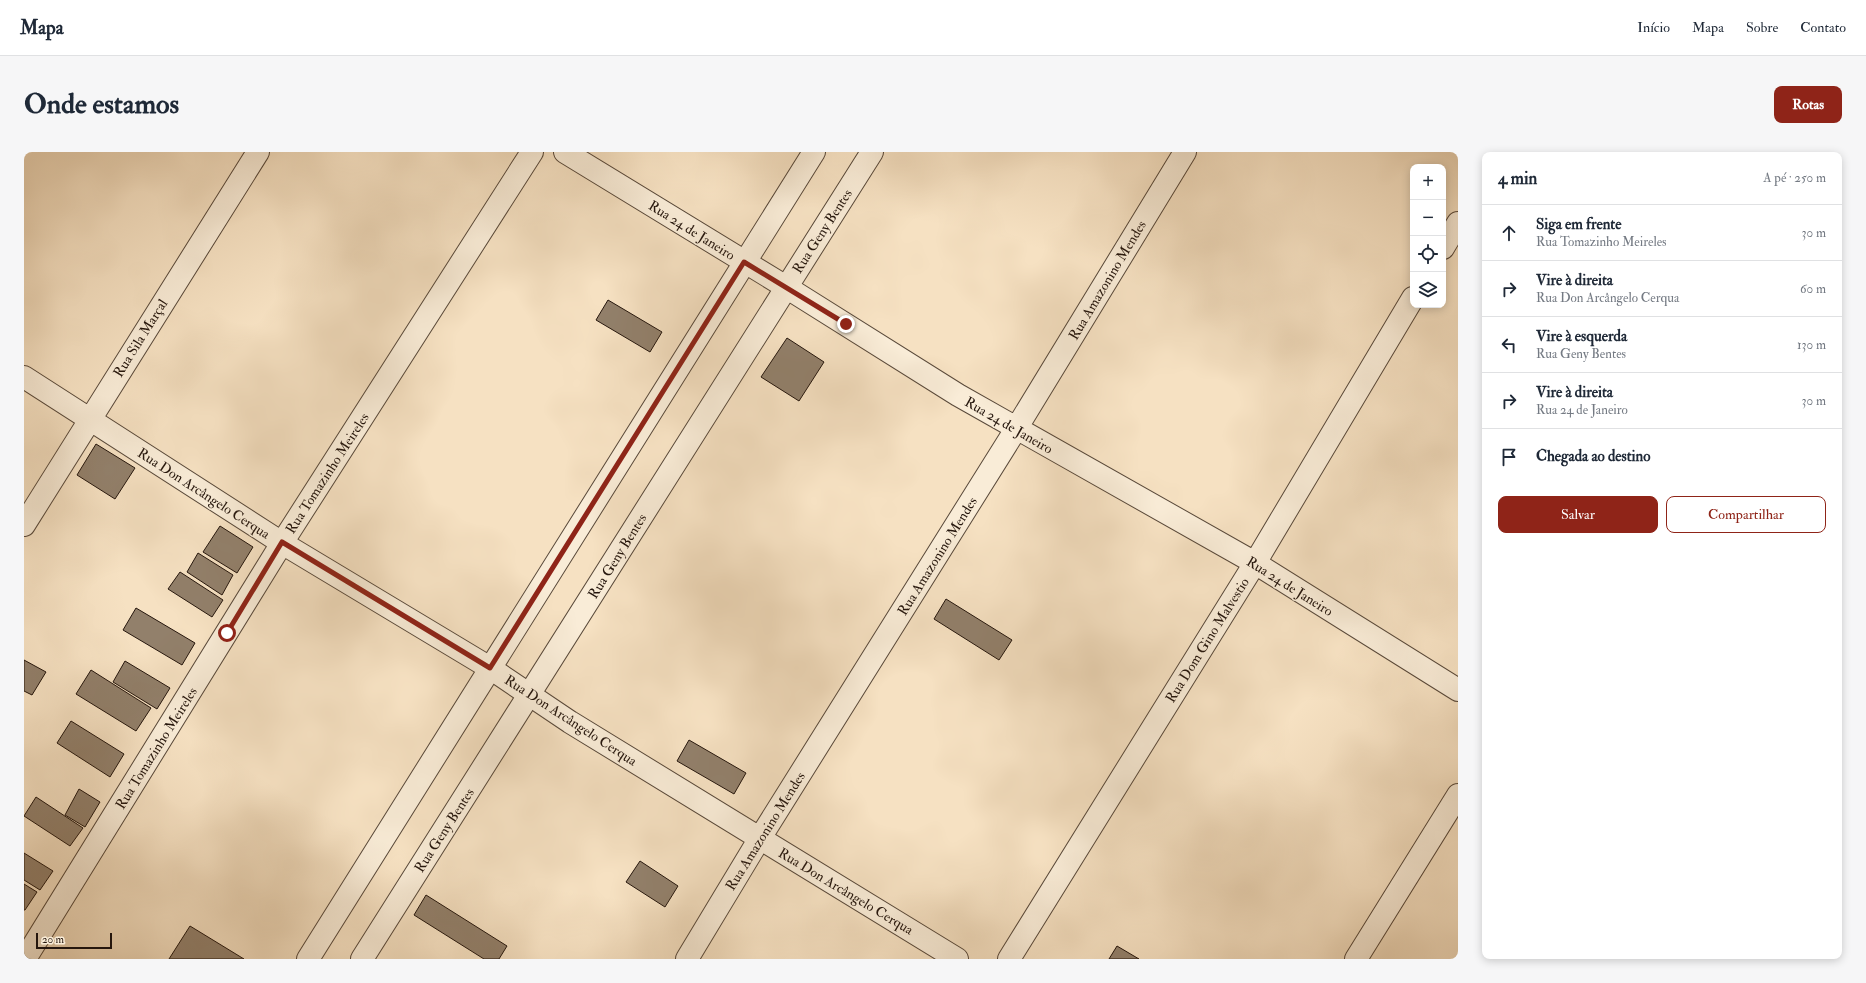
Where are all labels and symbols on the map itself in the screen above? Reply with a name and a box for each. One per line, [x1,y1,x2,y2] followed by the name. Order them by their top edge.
[789,186,857,277] street label: Rua Geny Bentes
[645,197,738,264] street label: Rua 24 de Janeiro
[1065,217,1150,343] street label: Rua Amazonino Mendes
[110,296,171,380] street label: Rua Sila Marçal
[837,315,855,333] route end
[962,393,1056,458] street label: Rua 24 de Janeiro
[282,410,373,537] street label: Rua Tomazinho Meireles
[134,444,273,543] street label: Rua Don Arcângelo Cerqua
[894,494,981,619] street label: Rua Amazonino Mendes
[585,510,651,602] street label: Rua Geny Bentes
[1243,553,1336,620] street label: Rua 24 de Janeiro
[1162,574,1253,706] street label: Rua Dom Gino Malvestio
[218,624,236,642] route start
[501,671,640,770] street label: Rua Don Arcângelo Cerqua
[112,684,201,812] street label: Rua Tomazinho Meireles
[722,769,809,894] street label: Rua Amazonino Mendes
[411,785,479,876] street label: Rua Geny Bentes
[775,844,916,939] street label: Rua Don Arcângelo Cerqua
[36,931,112,950] scale bar

